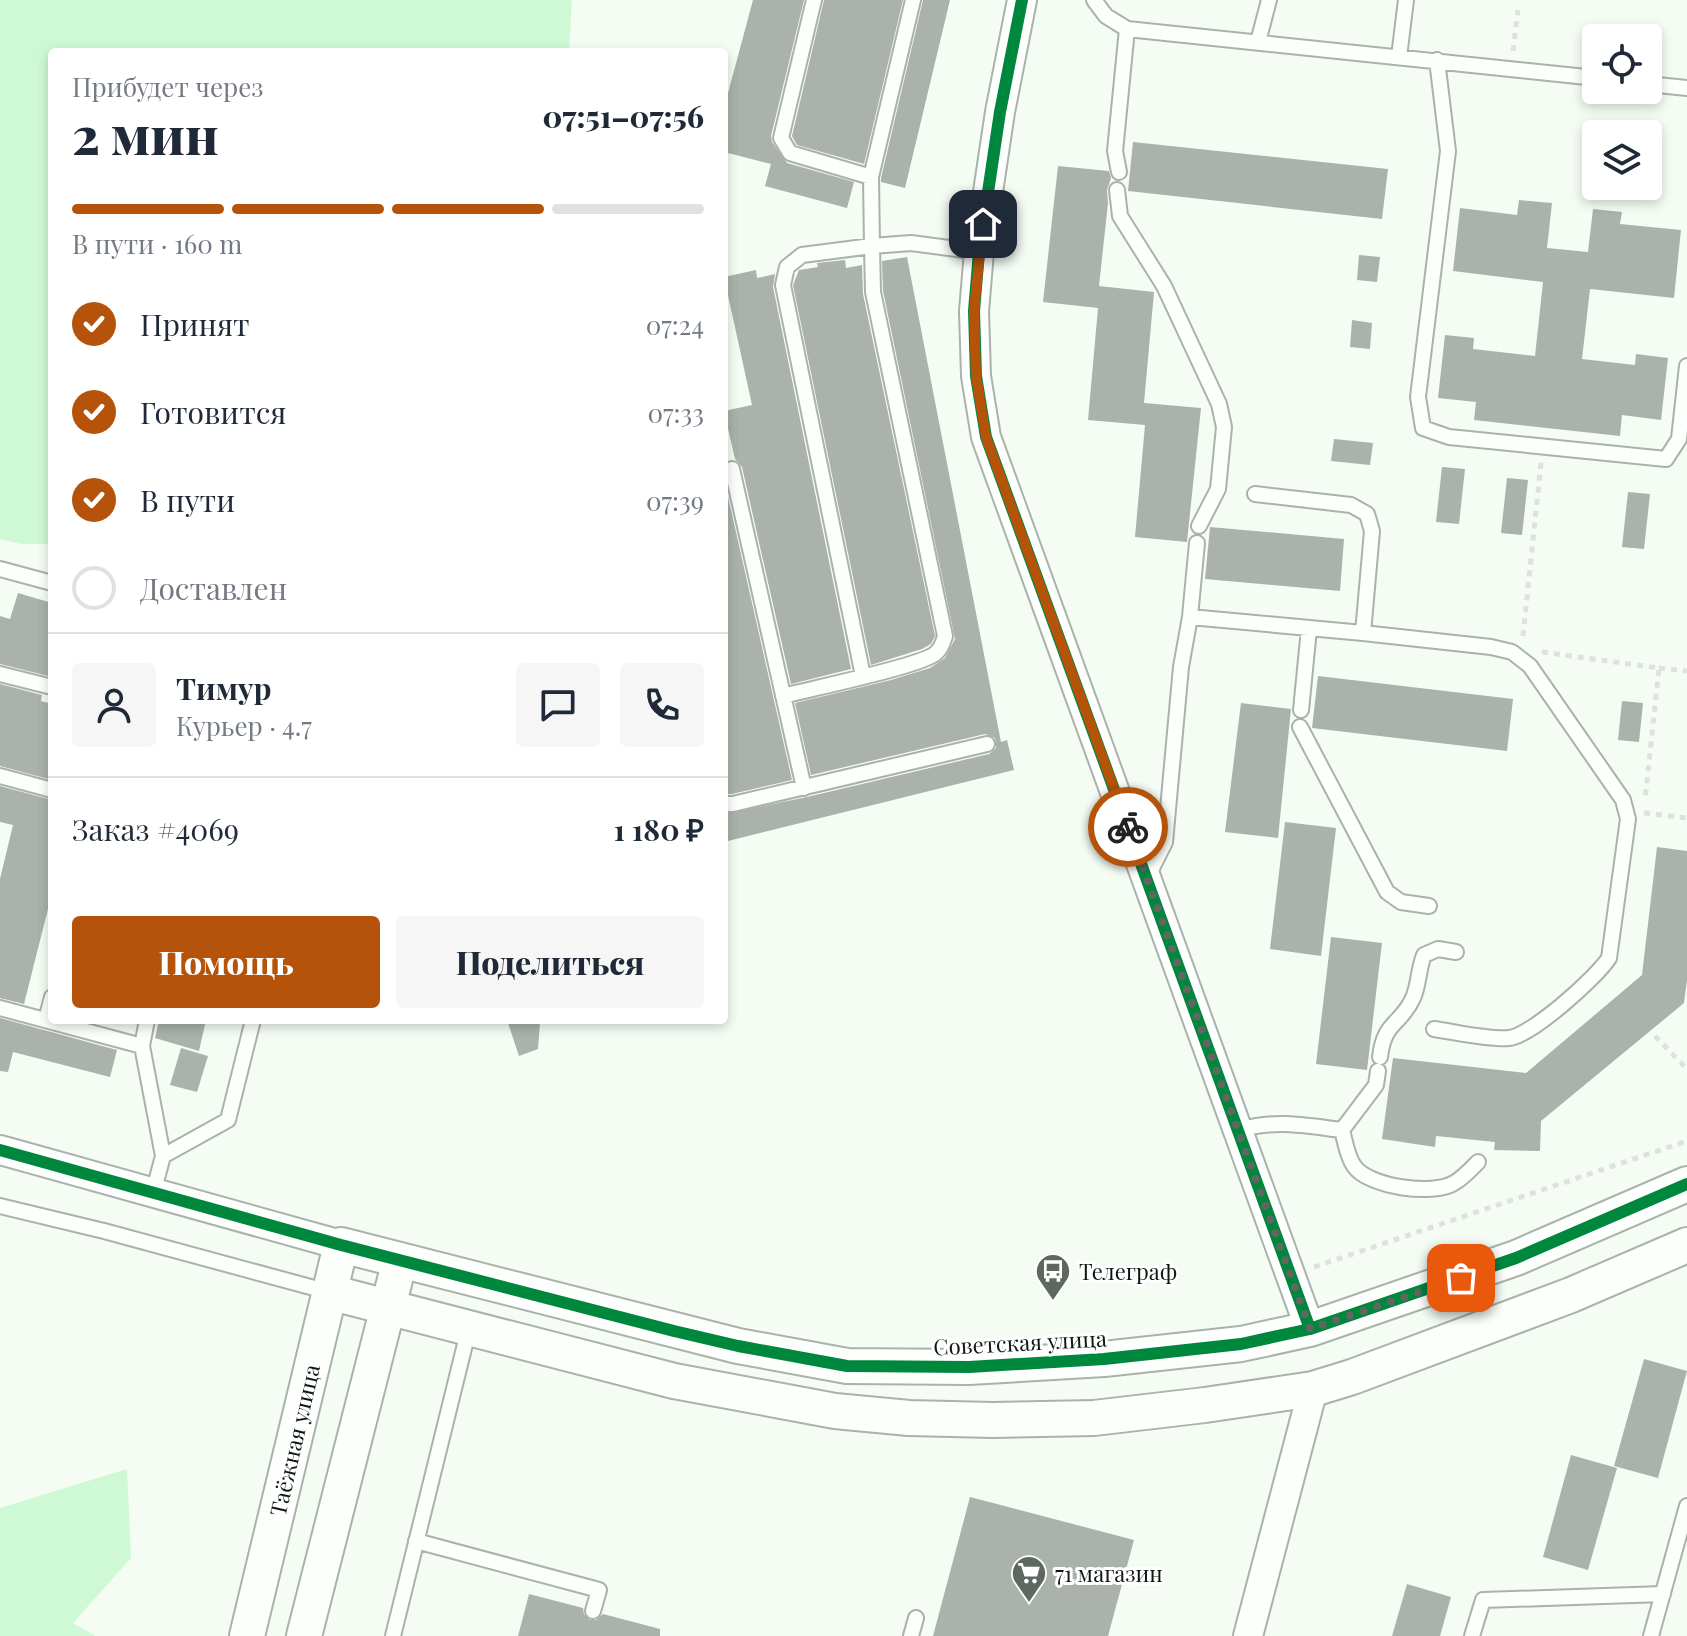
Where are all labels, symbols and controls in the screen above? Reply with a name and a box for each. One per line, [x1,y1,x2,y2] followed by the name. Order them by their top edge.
[1582,24,1662,200] map controls
[1582,24,1662,104] button: locate
[72,69,264,104] text: Прибудет через
[543,96,704,136] text: 07:51–07:56
[72,99,219,168] text: 2 мин
[1582,120,1662,200] button: layers
[949,190,1017,258] pin
[961,202,1005,246] icon: home
[72,226,242,261] text: В пути · 160 m
[72,302,116,346] icon: check
[140,304,250,344] text: Принят
[646,307,704,342] text: 07:24
[72,390,116,434] icon: check
[140,392,286,432] text: Готовится
[647,395,704,430] text: 07:33
[72,478,116,522] icon: check
[140,480,235,520] text: В пути
[646,483,704,518] text: 07:39
[140,568,287,608] text: Доставлен
[72,663,156,747] button: person
[516,663,600,747] button: chat
[620,663,704,747] button: phone
[176,668,272,708] text: Тимур
[176,708,312,743] text: Курьер · 4.7
[1088,787,1168,867] courier
[1106,805,1150,849] icon: bike
[72,809,239,849] text: Заказ #4069
[613,809,704,849] text: 1 180 ₽
[72,916,380,1008] button: Помощь
[396,916,704,1008] button: Поделиться
[1427,1244,1495,1312] pin
[1034,1252,1072,1302] bus stop icon: Телеграф
[1079,1256,1177,1286] place label: Телеграф
[1439,1256,1483,1300] icon: bag
[933,1322,1107,1362] street label: Советская улица
[262,1361,326,1519] street label: Таёжная улица
[1010,1554,1048,1604] supermarket icon: 71 магазин
[1055,1558,1163,1588] place label: 71 магазин

